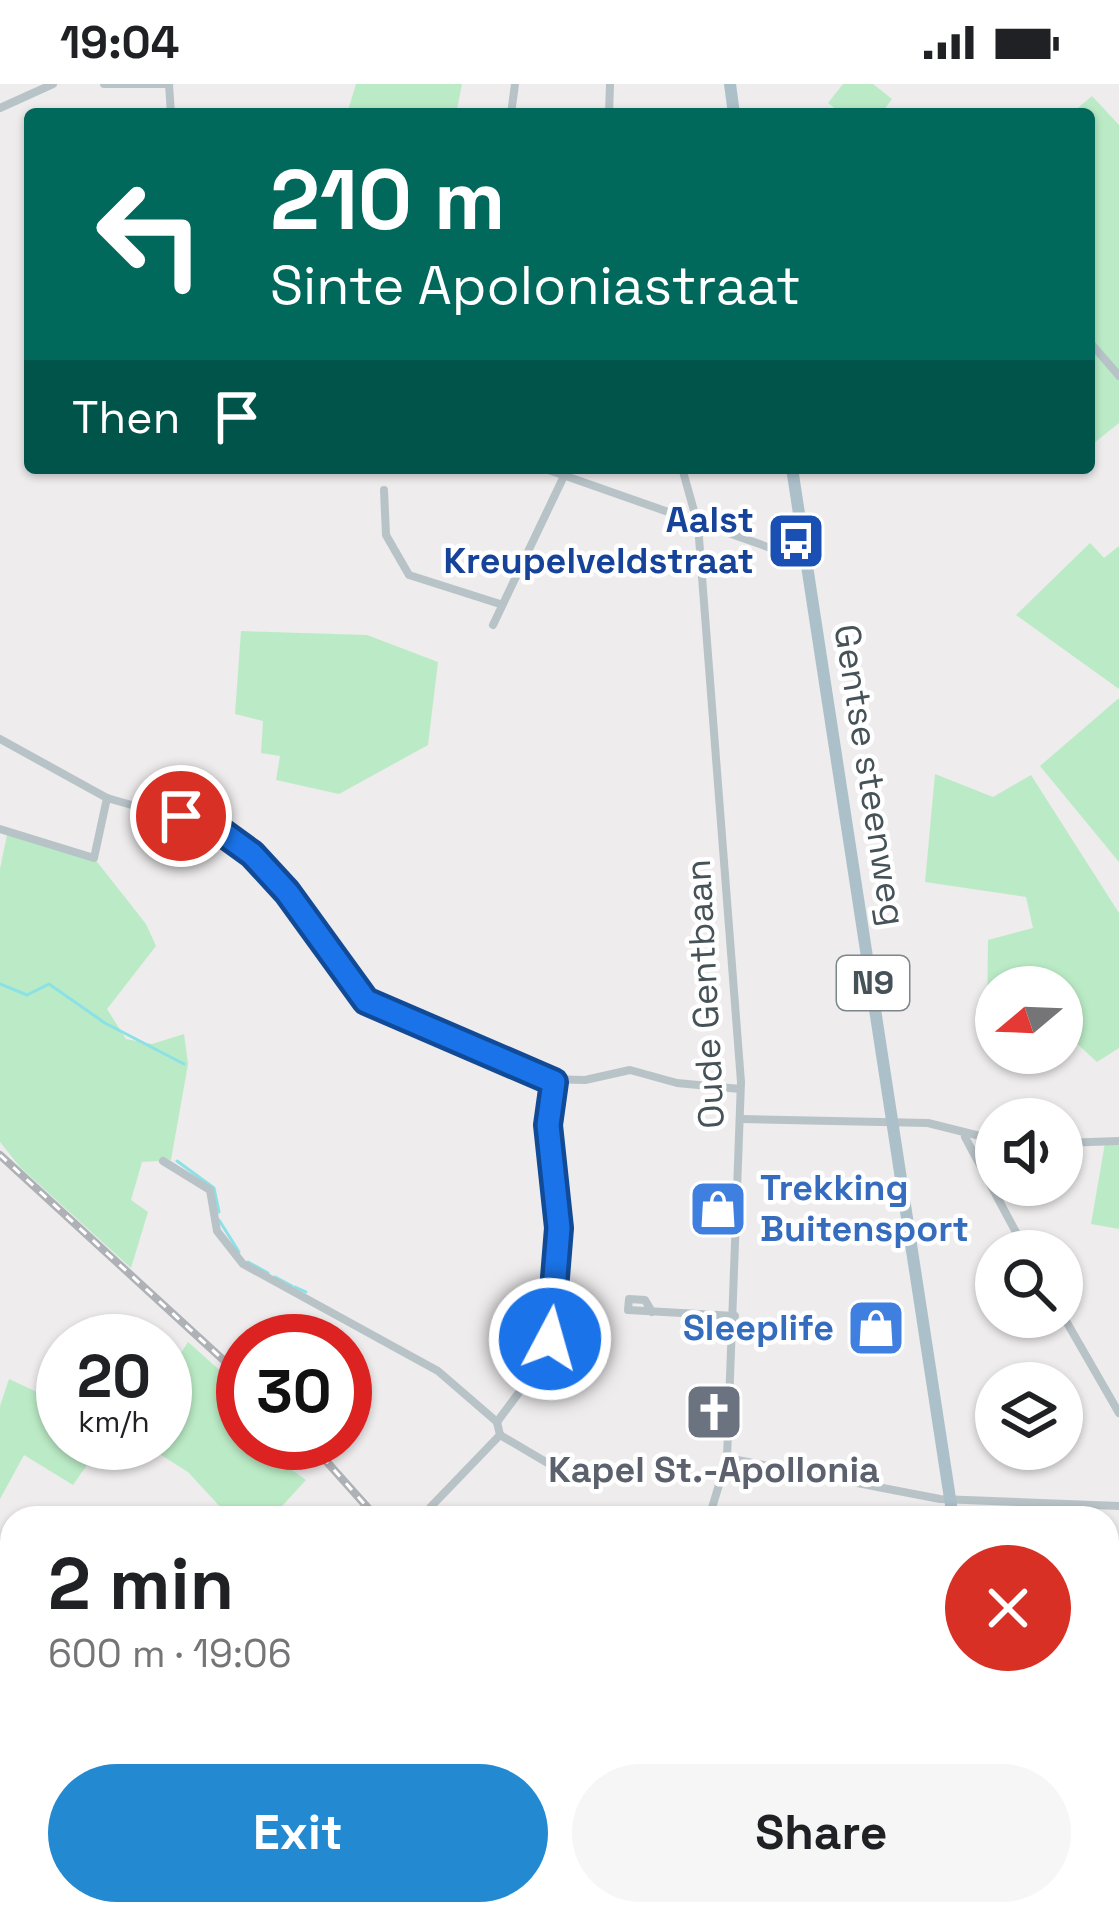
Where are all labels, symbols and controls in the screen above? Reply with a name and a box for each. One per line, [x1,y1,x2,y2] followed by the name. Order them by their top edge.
[60,14,179,71] text: 19:04
[270,146,505,254] text: 210 m
[72,156,228,312] icon: left
[270,251,801,320] text: Sinte Apoloniastraat
[204,384,270,450] icon: arrive
[72,389,180,446] text: Then
[444,497,754,584] place label: Aalst Kreupelveldstraat
[765,510,827,572] bus stop icon: Aalst Kreupelveldstraat
[823,621,917,929] street label: Gentse steenweg
[130,765,232,867] pin
[148,783,214,849] icon: arrive
[675,858,735,1130] street label: Oude Gentbaan
[837,956,909,1010] road number: N9
[975,966,1083,1074] north arrow
[975,966,1083,1470] map controls
[975,1098,1083,1206] button: sound
[760,1165,969,1252] place label: Trekking Buitensport
[687,1178,749,1240] shop icon: Trekking Buitensport
[975,1230,1083,1338] button: search
[487,1276,613,1402] position arrow
[845,1297,907,1359] shop icon: Sleeplife
[683,1305,834,1351] place label: Sleeplife
[216,1314,372,1470] speed limit sign: 30
[77,1338,151,1415] text: 20
[975,1362,1083,1470] button: layers
[683,1381,745,1443] church icon: Kapel St.-Apollonia
[78,1402,150,1441] text: km/h
[548,1447,880,1493] place label: Kapel St.-Apollonia
[48,1538,234,1630] text: 2 min
[945,1545,1071,1671] button: close
[48,1629,292,1678] text: 600 m · 19:06
[48,1764,548,1902] button: Exit
[572,1764,1071,1902] button: Share

